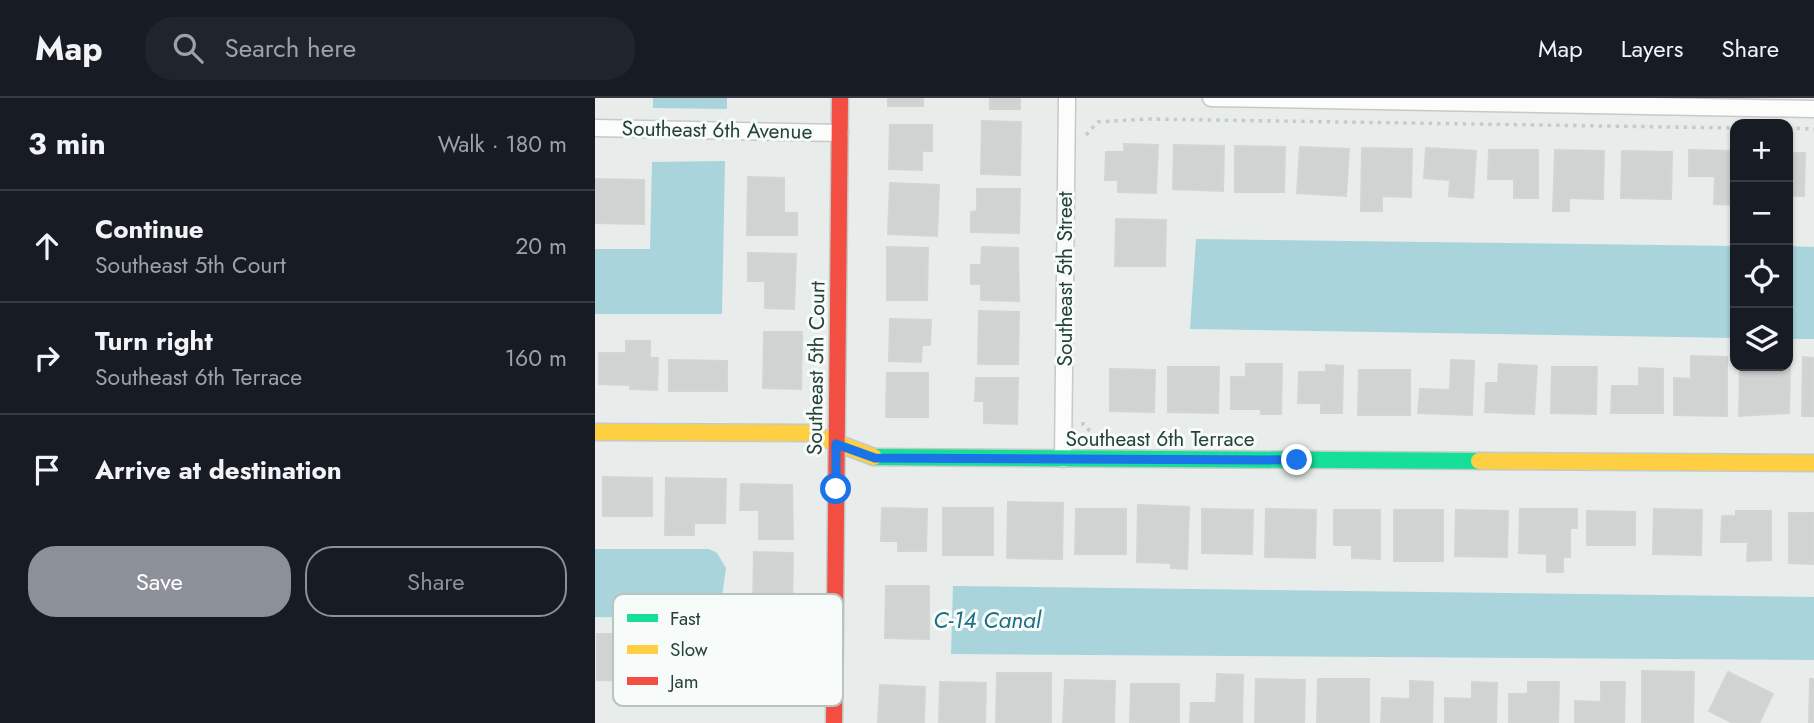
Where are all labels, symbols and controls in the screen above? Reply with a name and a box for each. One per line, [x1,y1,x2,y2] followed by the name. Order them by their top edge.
[145,17,635,80] search box
[35,25,103,72] text: Map
[169,29,207,67] icon: search
[225,29,356,67] text: Search here
[1538,31,1583,66] text: Map
[1621,31,1683,66] text: Layers
[1721,31,1779,66] text: Share
[621,113,813,147] street label: Southeast 6th Avenue
[1730,119,1793,371] map controls
[1730,119,1793,182] button: +
[28,122,106,165] text: 3 min
[438,127,567,161] text: Walk · 180 m
[1730,182,1793,245] button: −
[1050,191,1080,367] street label: Southeast 5th Street
[95,210,204,248] text: Continue
[28,227,66,265] icon: ahead
[515,229,567,263] text: 20 m
[1730,245,1793,308] button: locate
[95,248,286,282] text: Southeast 5th Court
[799,281,833,455] street label: Southeast 5th Court
[1730,308,1793,371] button: layers
[95,322,213,360] text: Turn right
[28,339,66,377] icon: right
[505,341,567,375] text: 160 m
[95,360,302,394] text: Southeast 6th Terrace
[1065,424,1255,454] street label: Southeast 6th Terrace
[1281,444,1312,475] route end
[28,451,66,489] icon: arrive
[95,451,342,489] text: Arrive at destination
[820,473,851,504] route start
[28,546,291,617] button: Save
[305,546,567,617] button: Share
[613,594,843,706] legend
[933,603,1042,637] water label: C-14 Canal
[670,605,701,632] text: Fast
[670,636,708,663] text: Slow
[667,668,699,695] text: Jam

